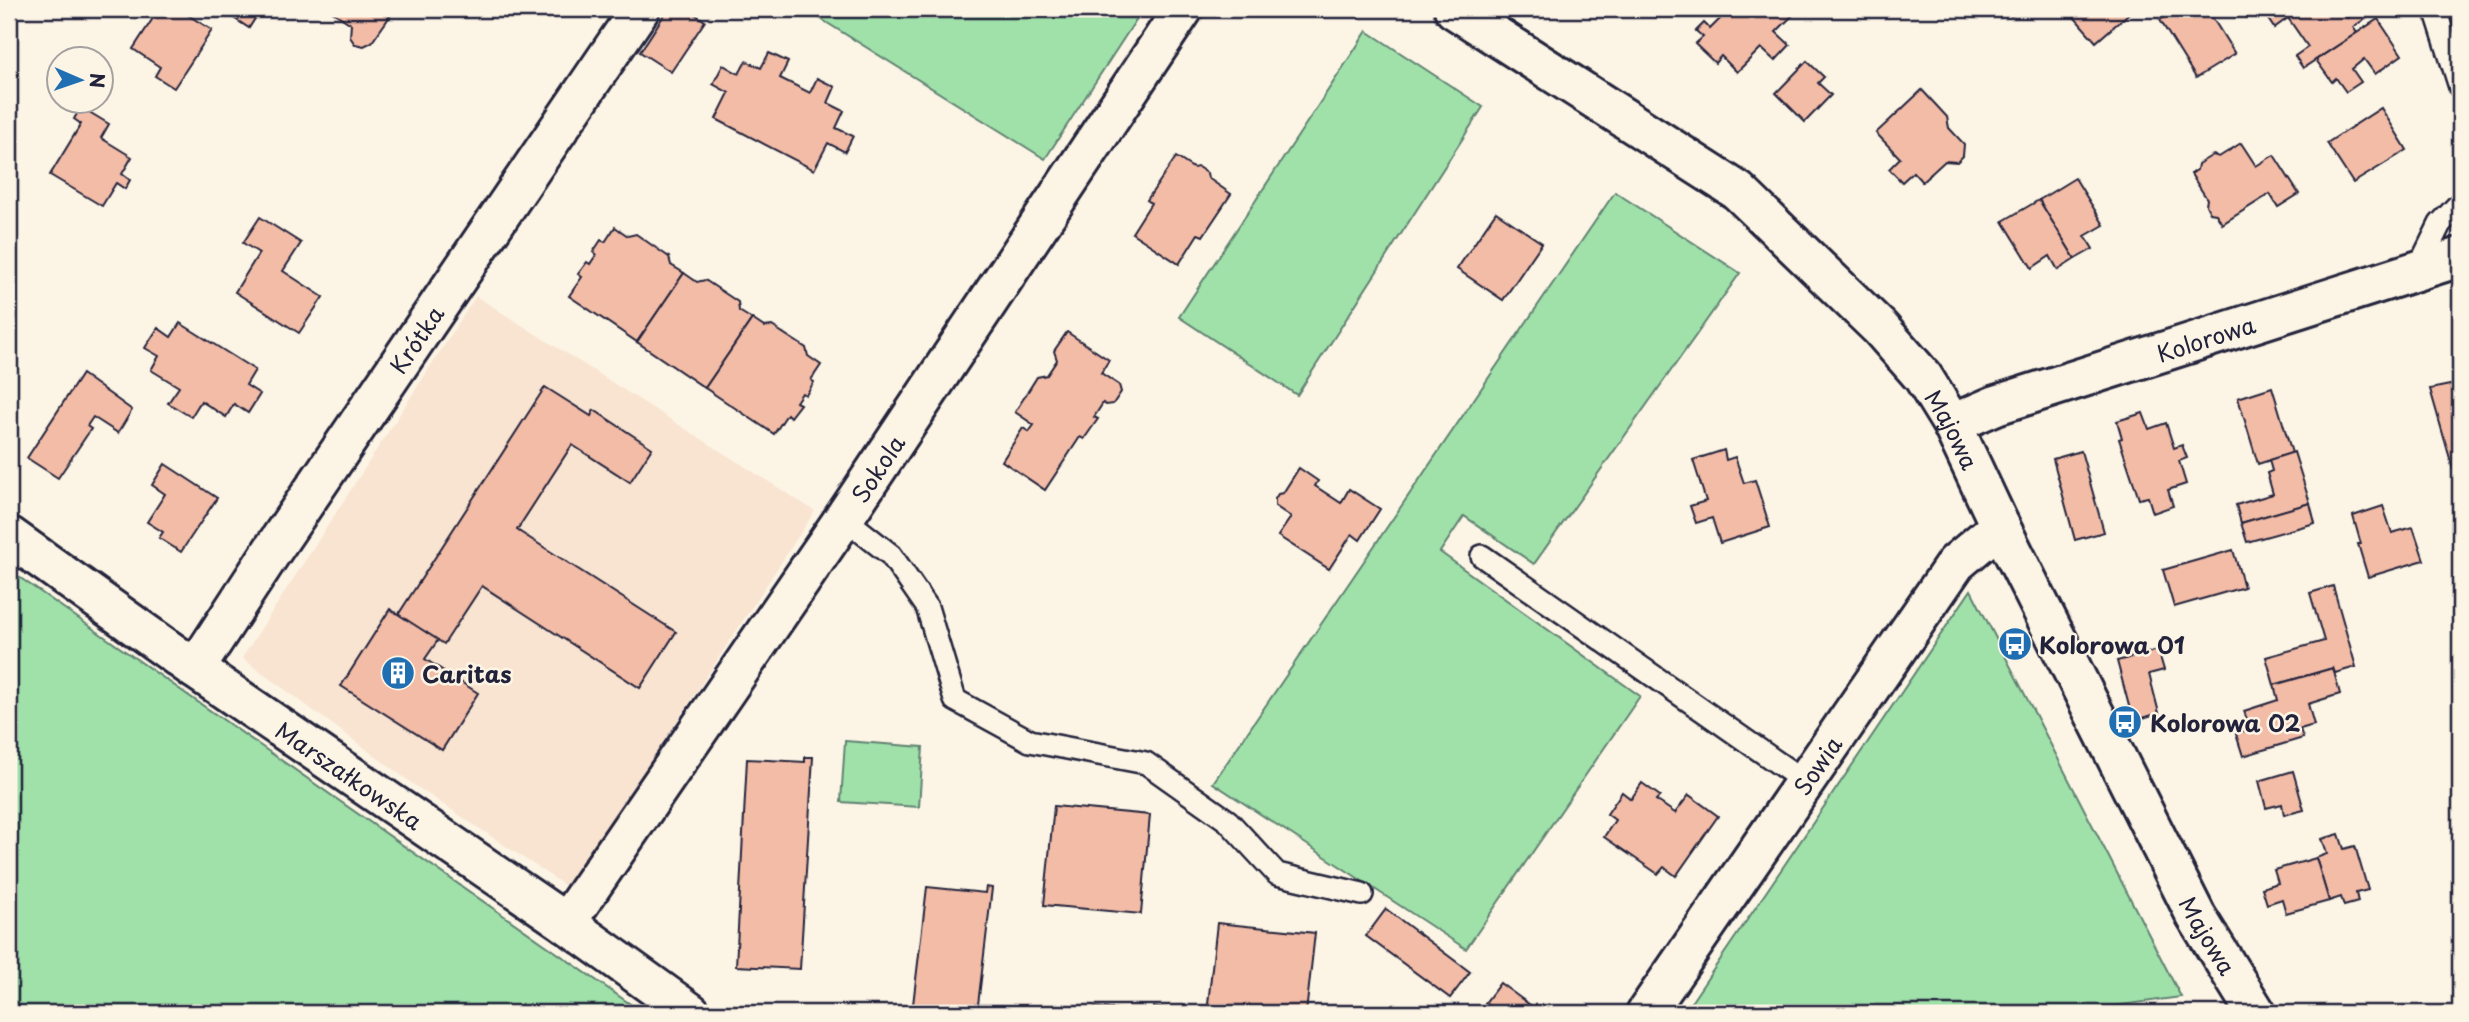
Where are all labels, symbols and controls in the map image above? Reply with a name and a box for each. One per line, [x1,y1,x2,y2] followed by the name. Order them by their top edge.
[46,46,116,116] north arrow
[84,73,112,89] text: N
[380,297,452,380] street label: Krótka
[2152,306,2260,370] street label: Kolorowa
[1917,382,1989,476] street label: Majowa
[842,427,913,509] street label: Sokola
[1996,625,2034,663] bus stop icon: Kolorowa 01
[2039,627,2185,662] place label: Kolorowa 01
[379,654,417,692] building icon: Caritas
[422,656,511,691] place label: Caritas
[2106,703,2144,741] bus stop icon: Kolorowa 02
[2150,705,2300,740] place label: Kolorowa 02
[269,712,431,838] street label: Marszałkowska
[1784,728,1850,802] street label: Sowia
[2171,890,2246,982] street label: Majowa

